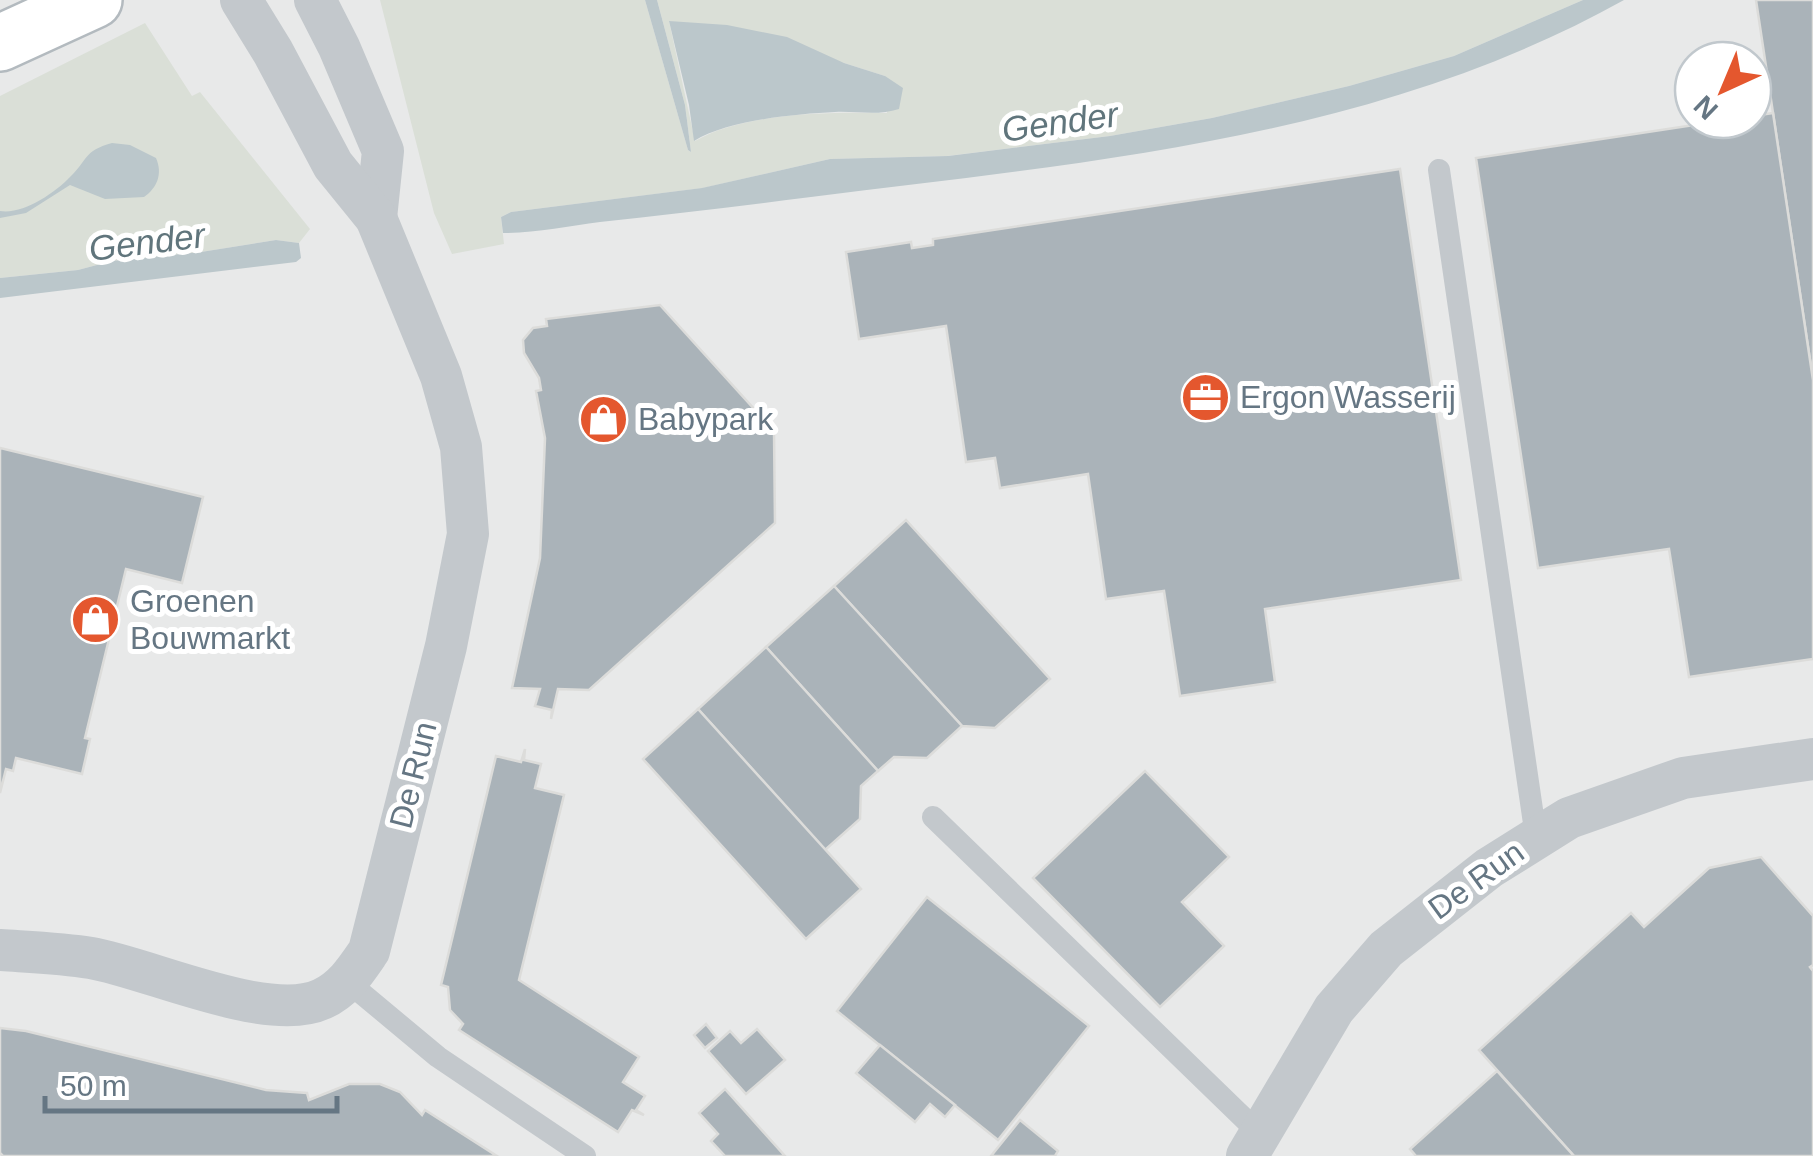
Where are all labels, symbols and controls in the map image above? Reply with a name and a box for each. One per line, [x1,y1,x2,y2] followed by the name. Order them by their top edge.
[1673,40,1773,140] north arrow
[1688,89,1724,126] text: N
[999,94,1122,149] water label: Gender
[87,215,209,268] water label: Gender
[1179,371,1231,423] office icon: Ergon Wasserij
[1240,379,1456,415] place label: Ergon Wasserij
[577,393,629,445] shop icon: Babypark
[638,401,774,437] place label: Babypark
[130,583,290,656] place label: Groenen Bouwmarkt
[69,593,121,645] shop icon: Groenen Bouwmarkt
[382,718,444,832] street label: De Run
[1422,834,1530,926] street label: De Run
[45,1051,338,1113] scale bar
[60,1069,127,1102] text: 50 m

